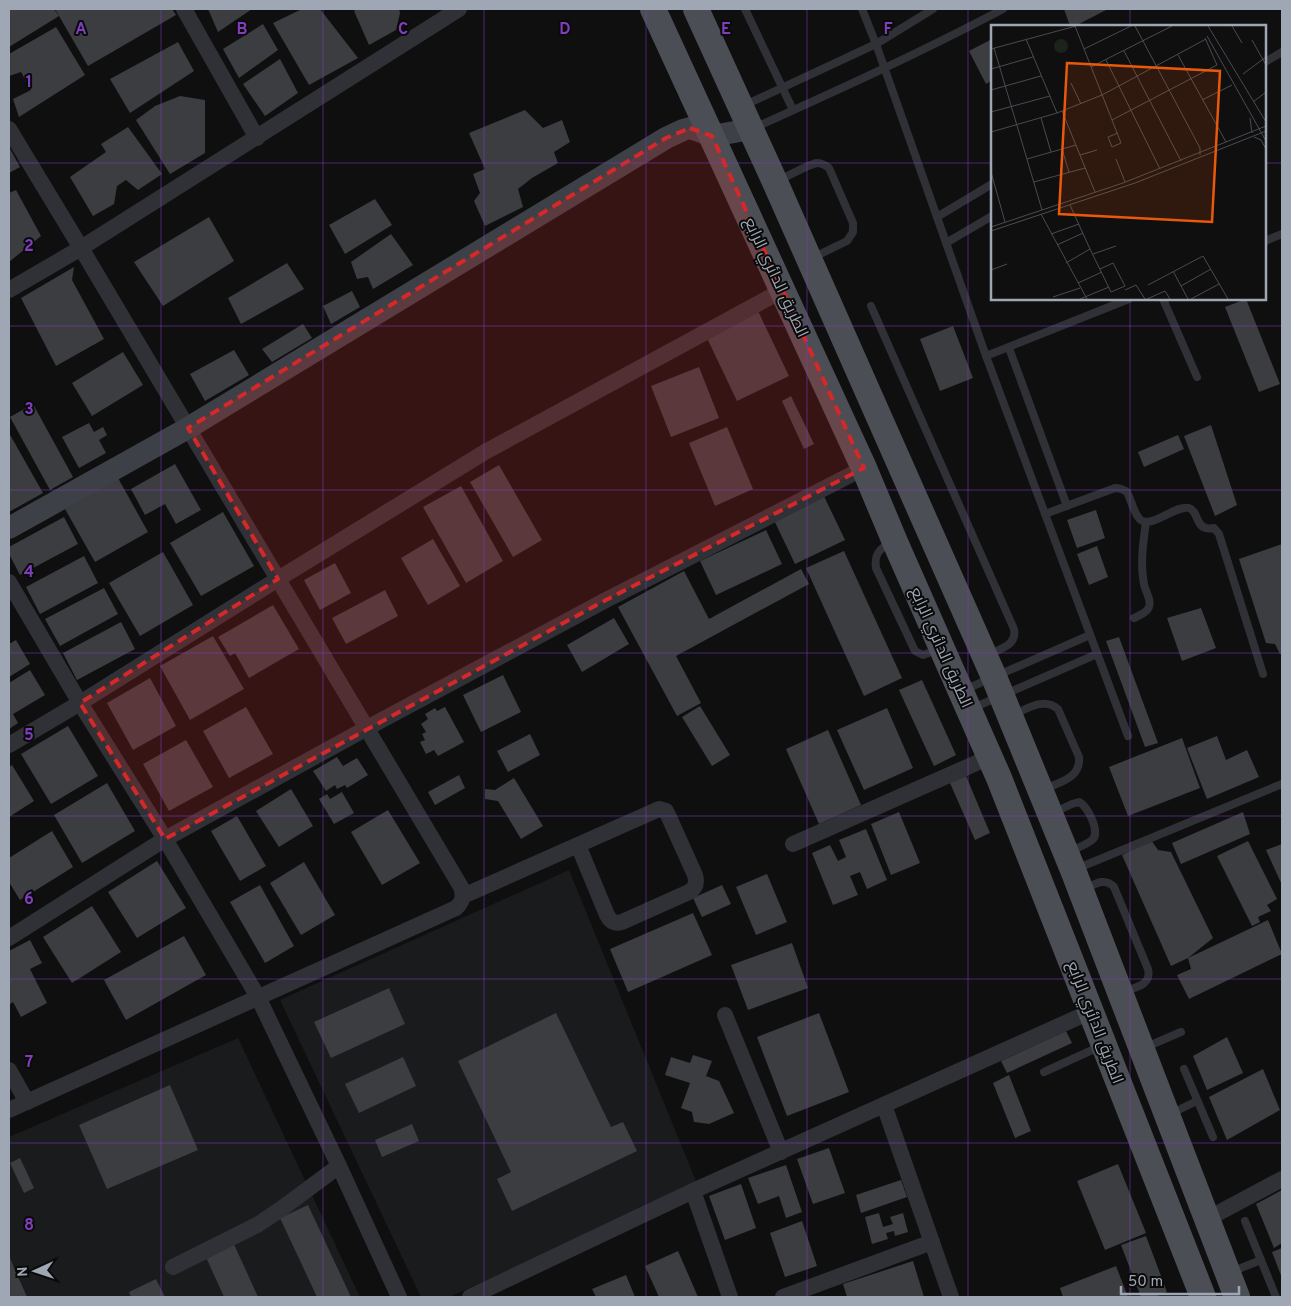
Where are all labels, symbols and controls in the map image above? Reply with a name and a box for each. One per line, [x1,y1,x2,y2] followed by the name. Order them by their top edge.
[75,20,87,40] text: A
[236,20,248,40] text: B
[398,20,408,40] text: C
[559,20,571,40] text: D
[721,20,731,40] text: E
[883,20,893,40] text: F
[991,25,1266,300] inset map
[26,73,32,93] text: 1
[737,215,812,342] street label: الطريق الدائري الرابع
[24,237,34,257] text: 2
[24,400,34,420] text: 3
[24,563,34,583] text: 4
[903,584,976,712] street label: الطريق الدائري الرابع
[24,726,34,746] text: 5
[24,890,34,910] text: 6
[1060,958,1127,1088] street label: الطريق الدائري الرابع
[25,1053,33,1073] text: 7
[24,1216,34,1236] text: 8
[10,1246,60,1296] north arrow
[1121,1264,1238,1296] scale bar
[15,1266,32,1277] text: N
[1128,1273,1163,1292] text: 50 m

